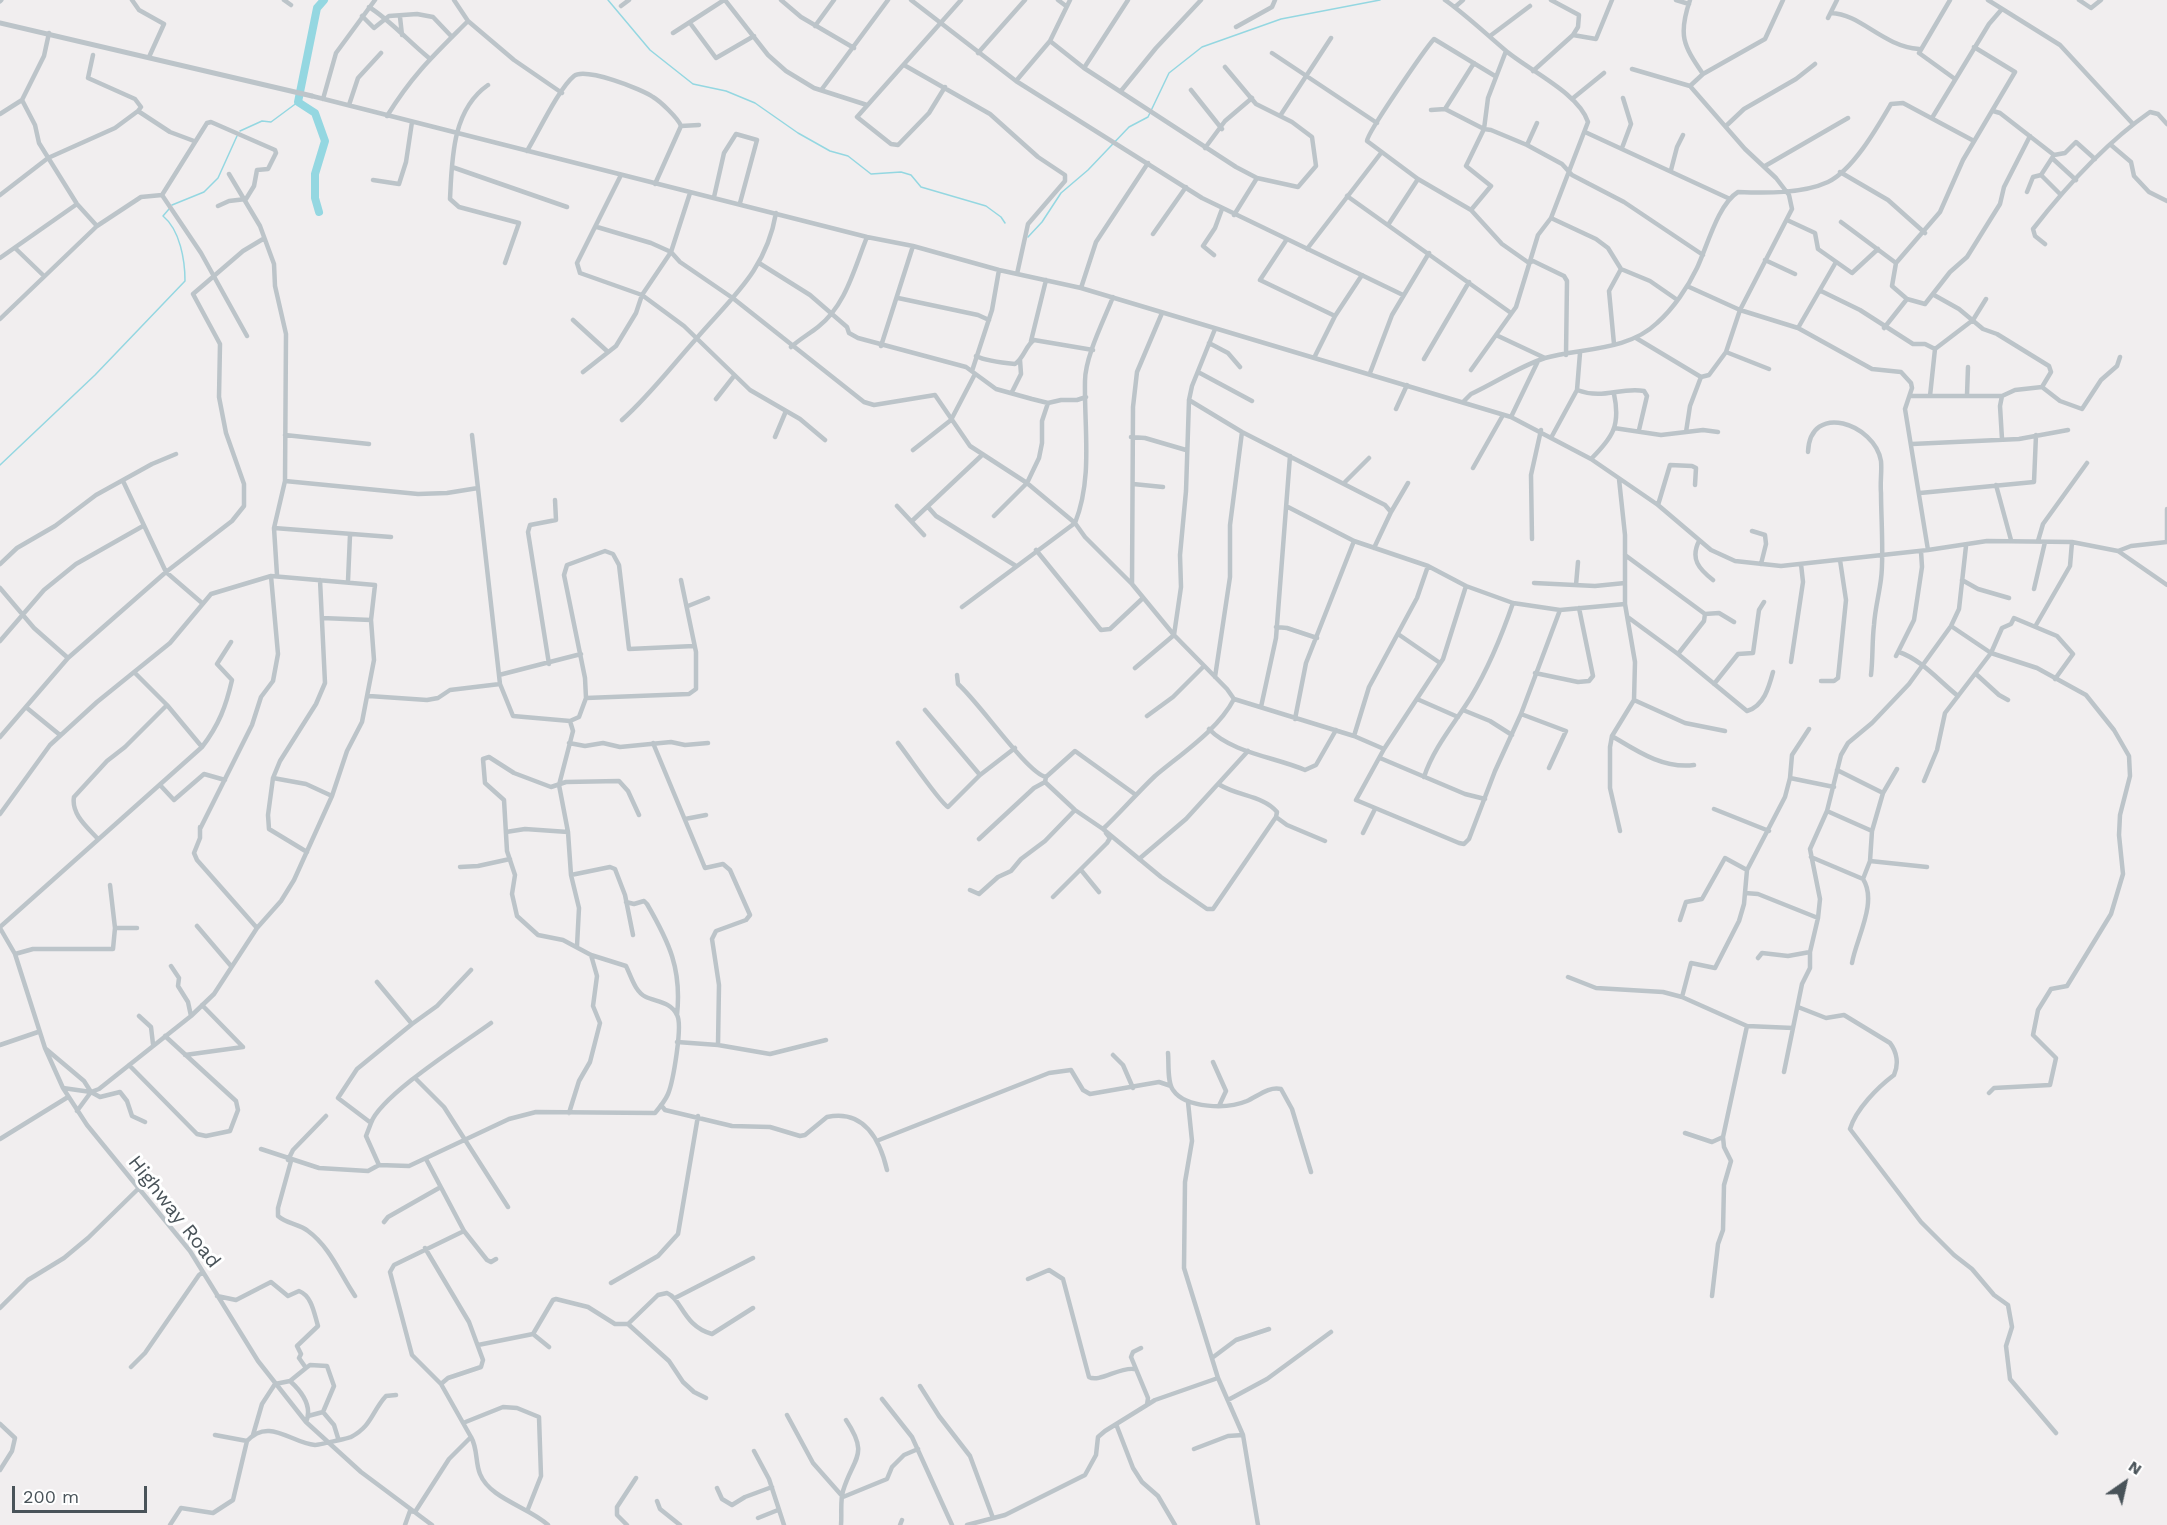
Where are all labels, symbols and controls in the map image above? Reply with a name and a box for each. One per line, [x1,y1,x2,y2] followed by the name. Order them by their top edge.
[123,1151,225,1273] street label: Highway Road
[2095,1453,2155,1513] north arrow
[2125,1456,2146,1479] text: N
[15,1474,150,1512] scale bar
[23,1486,79,1507] text: 200 m

